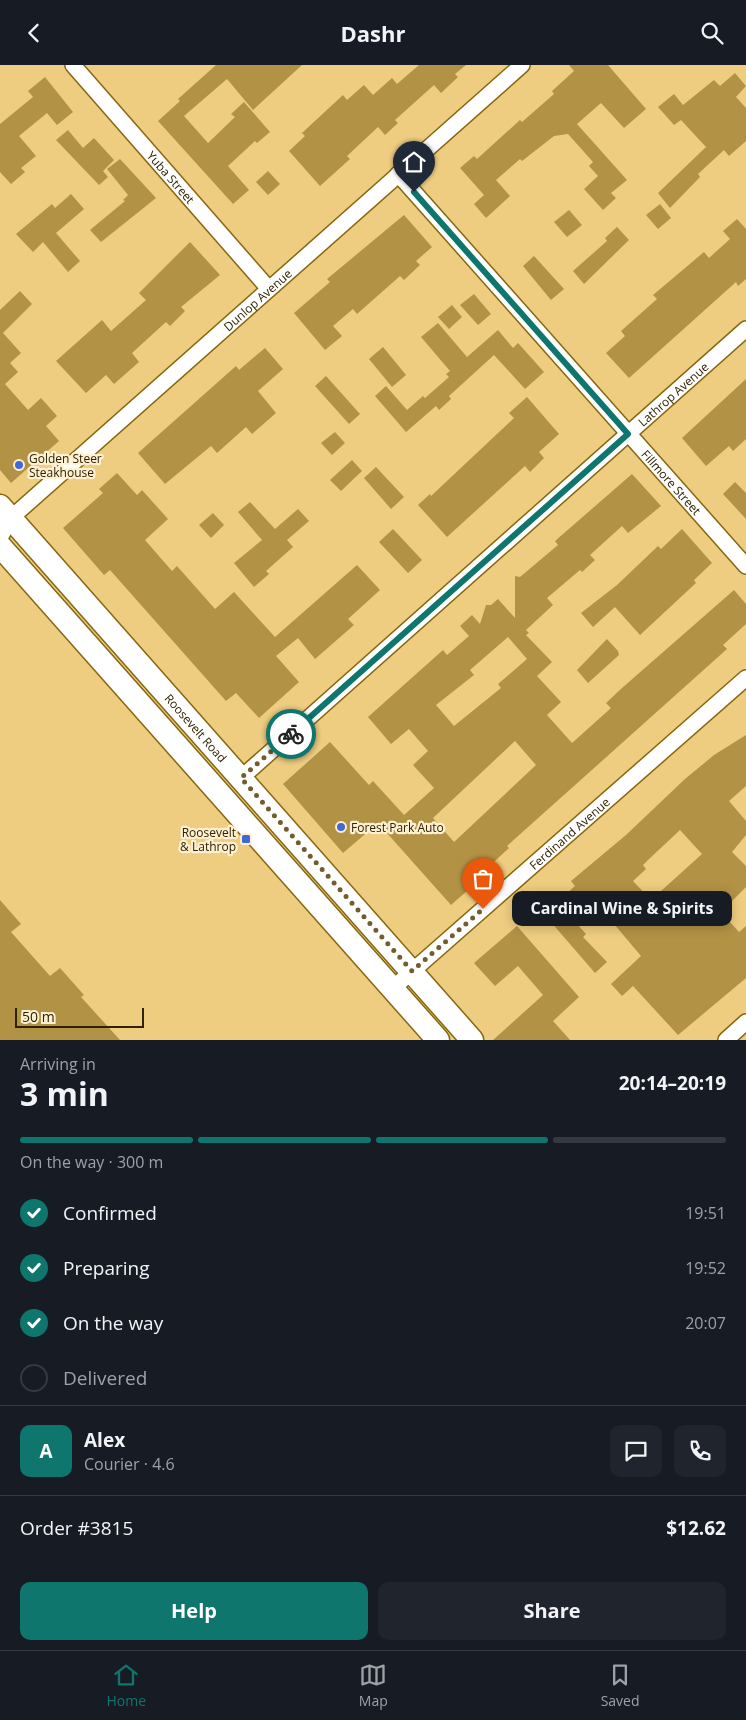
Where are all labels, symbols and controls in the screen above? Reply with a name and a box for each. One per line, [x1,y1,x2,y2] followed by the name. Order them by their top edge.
[341,18,405,48] text: Dashr
[20,19,48,47] icon: back
[698,19,726,47] icon: search
[393,141,435,192] pin
[143,147,199,207] street label: Yuba Street
[400,148,428,176] icon: home
[220,265,295,335] street label: Dunlop Avenue
[634,358,712,430] street label: Lathrop Avenue
[638,446,705,518] street label: Fillmore Street
[29,450,102,481] place label: Golden Steer Steakhouse
[13,459,25,471] marker: Golden Steer Steakhouse
[161,690,231,766] street label: Roosevelt Road
[266,709,316,759] courier
[277,720,305,748] icon: bike
[525,793,613,873] street label: Ferdinand Avenue
[351,819,444,836] place label: Forest Park Auto
[335,821,347,833] marker: Forest Park Auto
[180,824,236,855] place label: Roosevelt & Lathrop
[240,833,252,845] marker: Roosevelt & Lathrop
[462,858,504,909] pin
[469,865,497,893] icon: bag
[513,891,733,927] callout: Cardinal Wine & Spirits
[531,897,713,919] text: Cardinal Wine & Spirits
[15,1005,144,1028] scale bar
[22,1007,55,1026] text: 50 m
[20,1053,96,1075] text: Arriving in
[619,1070,726,1096] text: 20:14–20:19
[20,1072,109,1115] text: 3 min
[20,1151,163,1173] text: On the way · 300 m
[20,1199,48,1227] icon: check
[63,1200,157,1226] text: Confirmed
[685,1202,726,1224] text: 19:51
[20,1254,48,1282] icon: check
[63,1255,150,1281] text: Preparing
[685,1257,726,1279] text: 19:52
[20,1309,48,1337] icon: check
[63,1310,163,1336] text: On the way
[685,1312,726,1334] text: 20:07
[63,1365,147,1391] text: Delivered
[610,1425,662,1477] button: chat
[674,1425,726,1477] button: phone
[84,1427,125,1453] text: Alex
[39,1438,53,1464] text: A
[84,1453,175,1475] text: Courier · 4.6
[20,1515,133,1541] text: Order #3815
[666,1515,726,1541] text: $12.62
[20,1582,368,1640] button: Help
[378,1582,726,1640] button: Share
[106,1661,146,1710] tab: Home
[359,1661,388,1710] tab: Map
[601,1661,640,1710] tab: Saved

